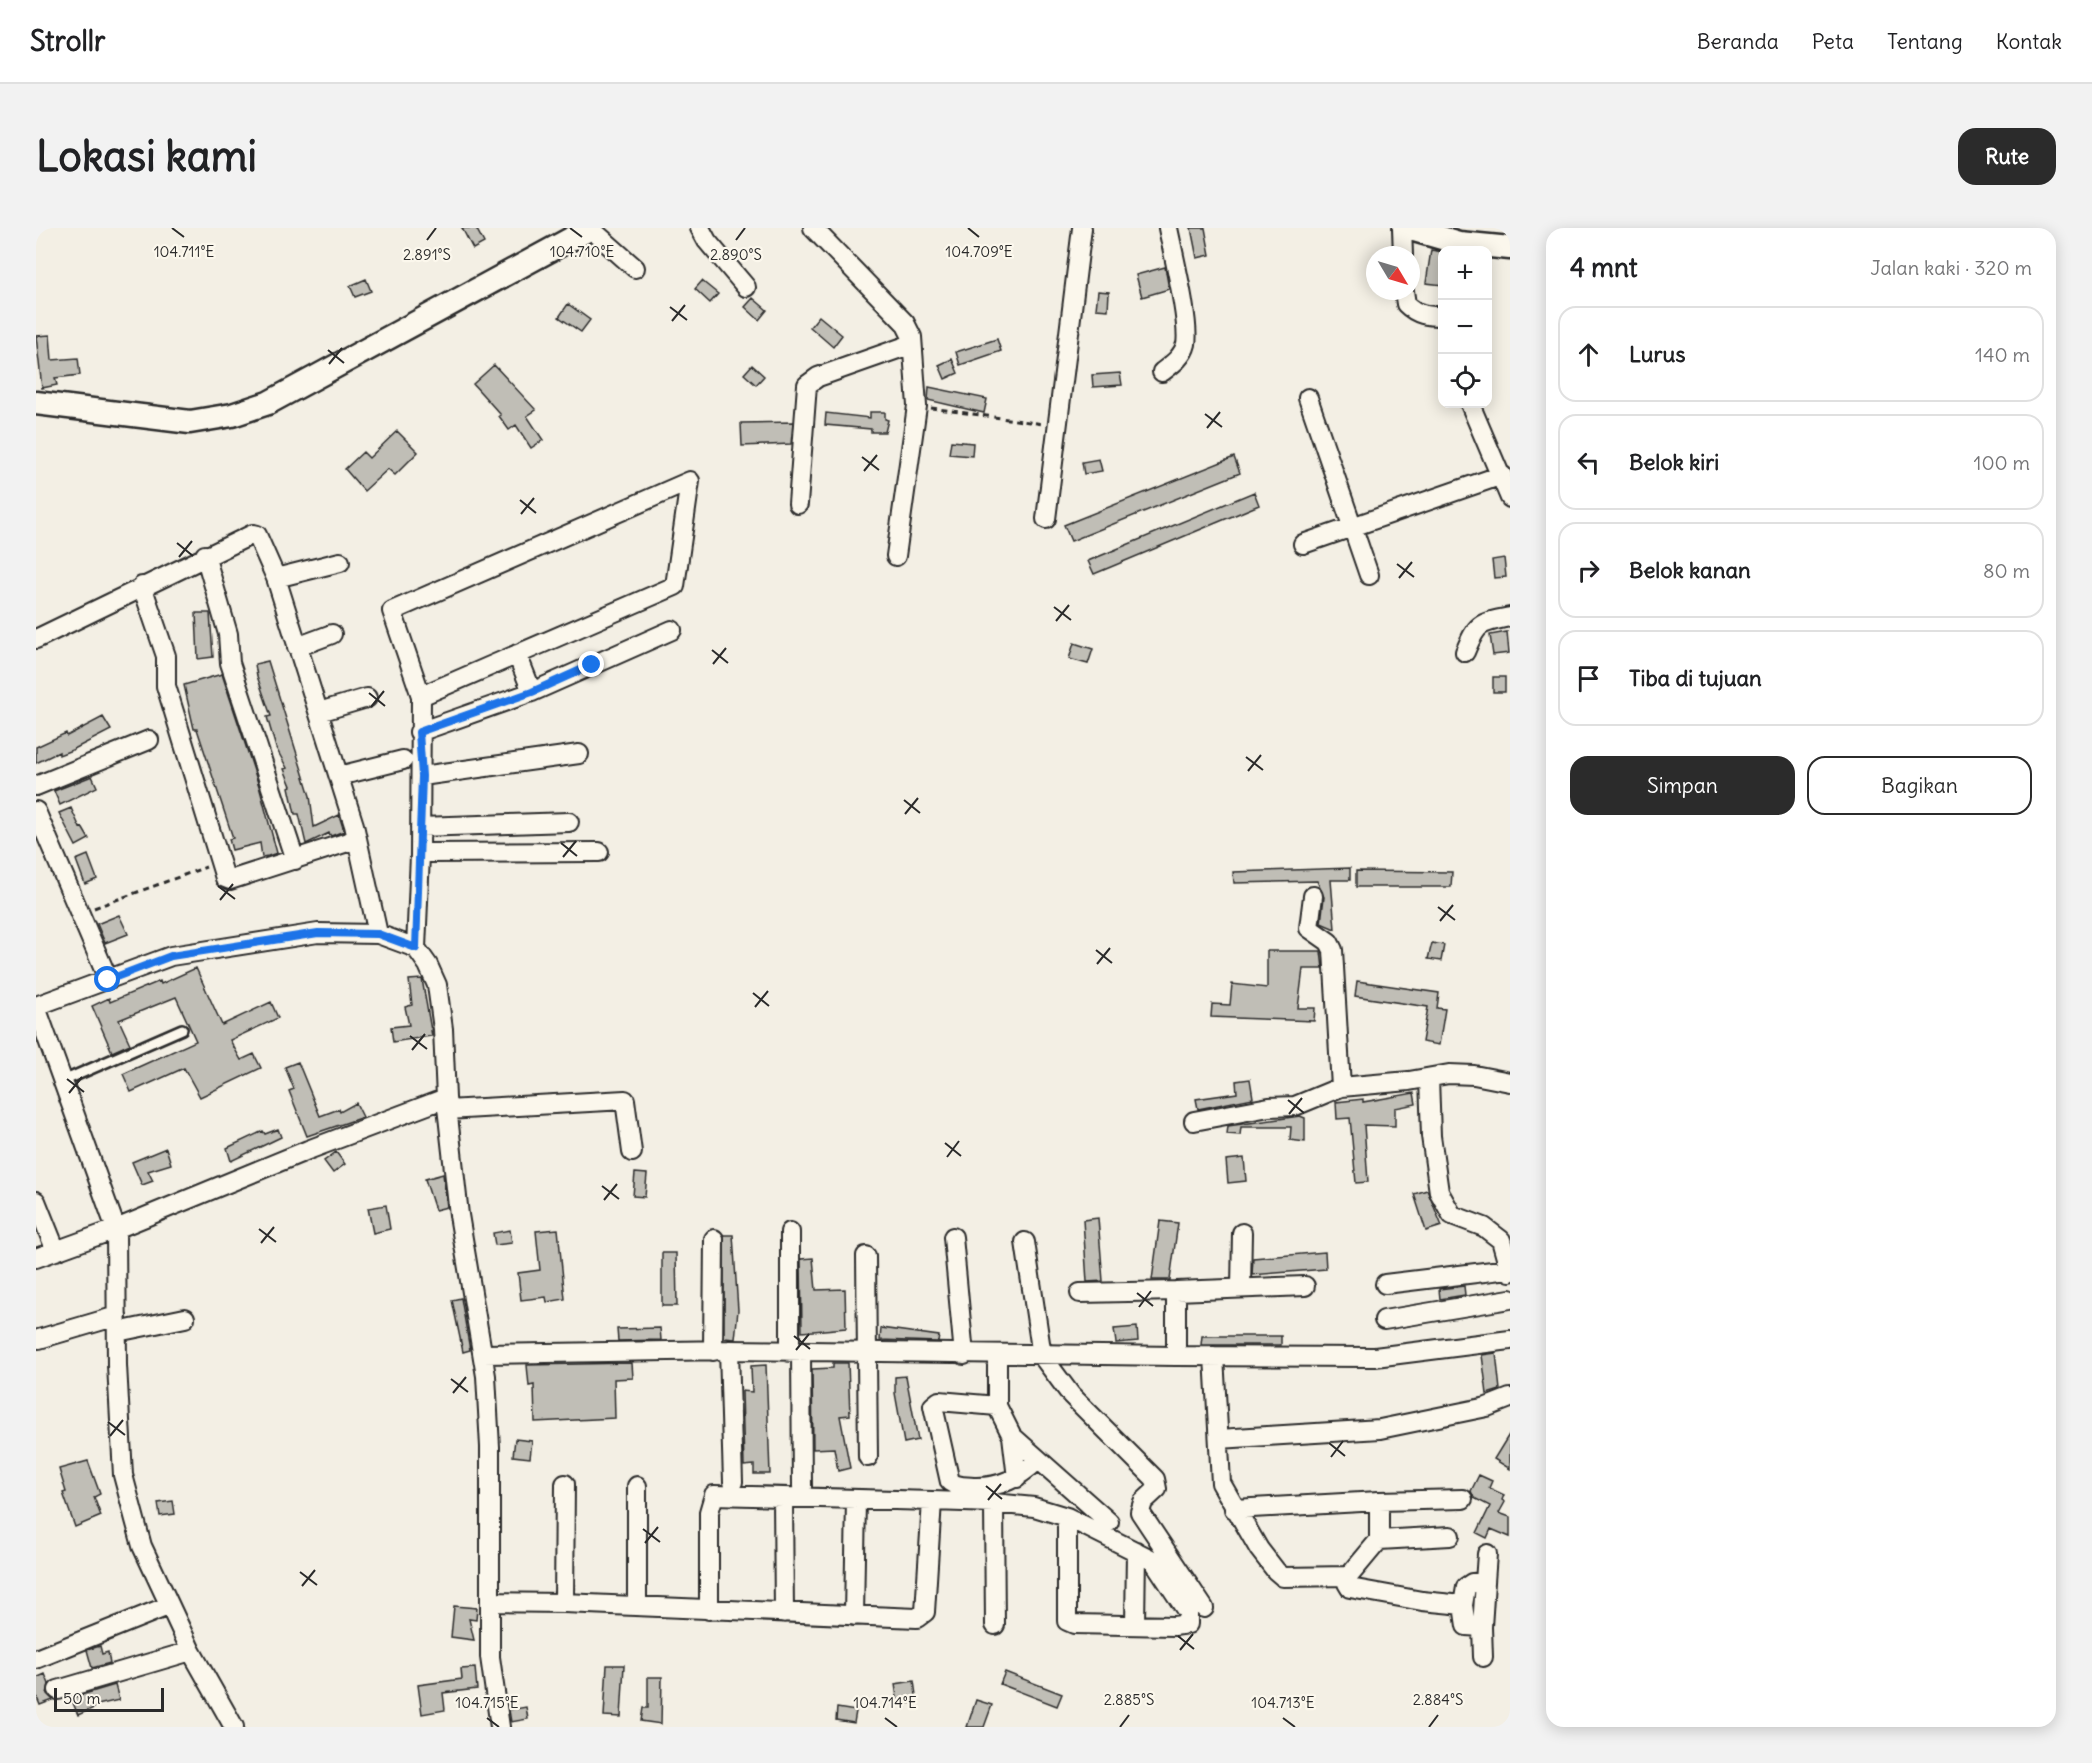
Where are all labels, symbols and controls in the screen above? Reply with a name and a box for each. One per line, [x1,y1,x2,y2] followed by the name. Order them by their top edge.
[30,23,105,59] text: Strollr
[1697,28,1779,55] text: Beranda
[1812,28,1854,55] text: Peta
[1887,28,1963,55] text: Tentang
[1996,28,2062,55] text: Kontak
[1958,128,2056,185] button: Rute
[36,130,257,182] text: Lokasi kami
[154,242,215,261] text: 104.711°E
[550,242,614,261] text: 104.710°E
[945,242,1013,261] text: 104.709°E
[403,245,451,264] text: 2.891°S
[710,245,762,264] text: 2.890°S
[1366,246,1420,300] north arrow
[1438,246,1492,408] map controls
[1438,246,1492,300] button: +
[1570,251,1638,284] text: 4 mnt
[1870,255,2032,280] text: Jalan kaki · 320 m
[1438,300,1492,354] button: −
[1572,338,1605,371] icon: ahead
[1629,340,1685,368] text: Lurus
[1975,342,2030,367] text: 140 m
[1438,354,1492,408] button: locate
[1572,446,1605,479] icon: left
[1629,448,1719,476] text: Belok kiri
[1973,450,2030,475] text: 100 m
[1572,554,1605,587] icon: right
[1629,556,1751,584] text: Belok kanan
[1983,558,2030,583] text: 80 m
[578,651,604,677] route end
[1572,662,1605,695] icon: arrive
[1629,664,1762,692] text: Tiba di tujuan
[1570,756,1795,815] button: Simpan
[1807,756,2032,815] button: Bagikan
[94,966,120,992] route start
[54,1685,164,1712] scale bar
[63,1688,101,1708] text: 50 m
[1104,1690,1154,1709] text: 2.885°S
[1413,1690,1463,1709] text: 2.884°S
[455,1693,519,1712] text: 104.715°E
[853,1693,917,1712] text: 104.714°E
[1251,1693,1315,1712] text: 104.713°E

